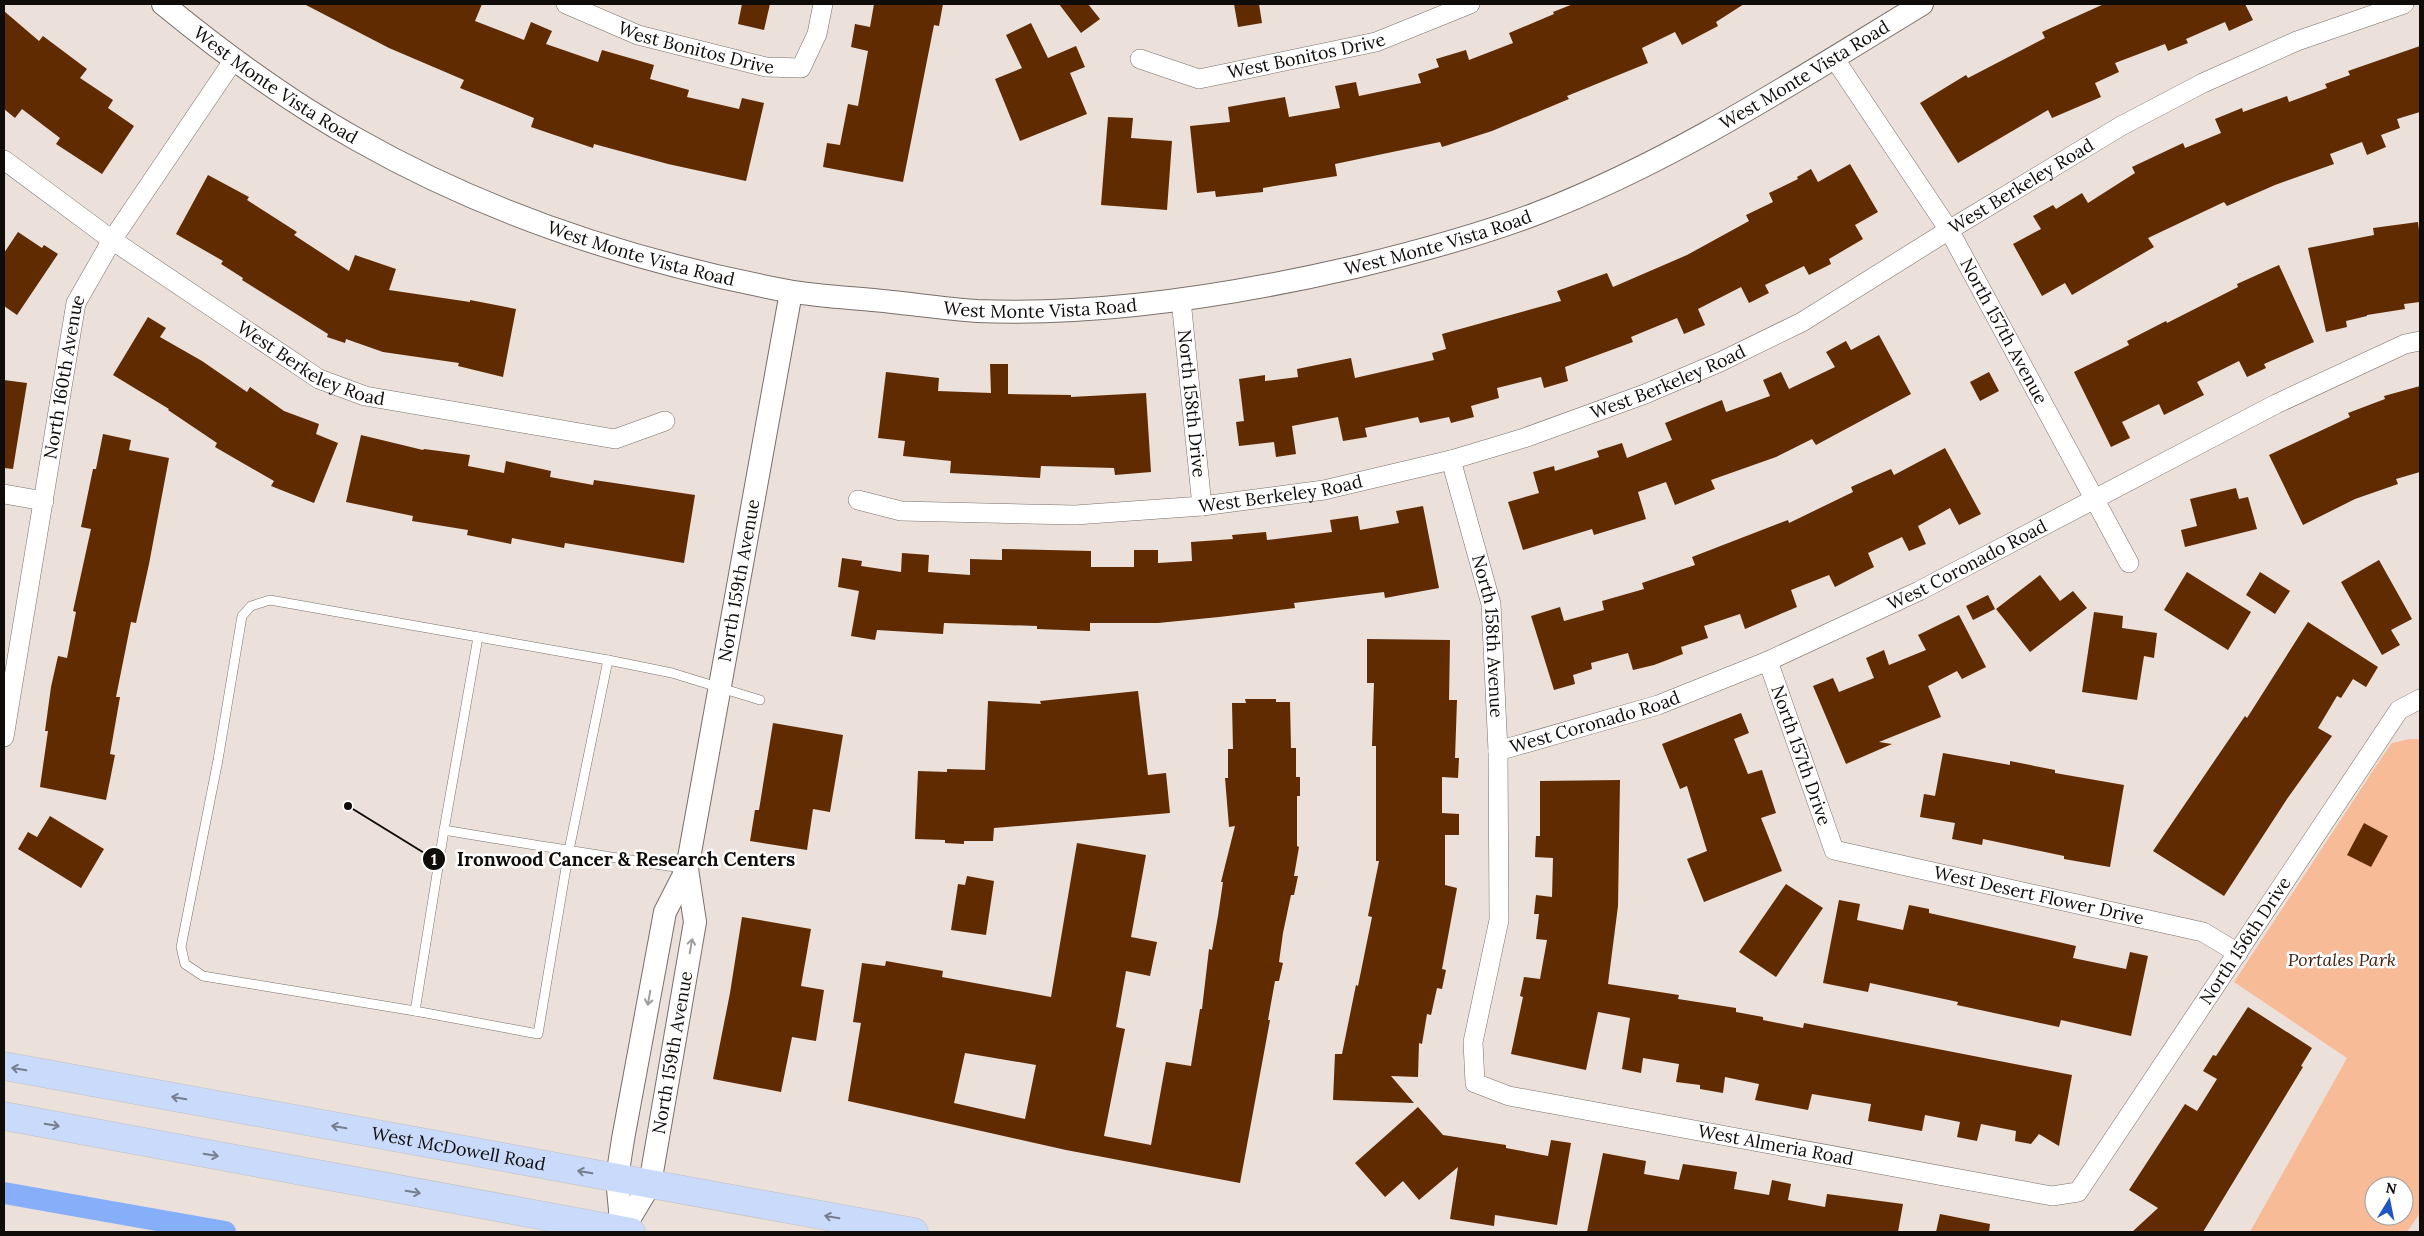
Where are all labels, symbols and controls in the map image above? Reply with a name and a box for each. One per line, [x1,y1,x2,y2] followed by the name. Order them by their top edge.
[1715,15,1893,134] street label: West Monte Vista Road
[615,16,775,78] street label: West Bonitos Drive
[189,21,362,149] street label: West Monte Vista Road
[1225,27,1389,84] street label: West Bonitos Drive
[1944,133,2098,239] street label: West Berkeley Road
[1342,204,1535,280] street label: West Monte Vista Road
[544,215,737,291] street label: West Monte Vista Road
[1955,254,2053,408] street label: North 157th Avenue
[38,290,90,461] street label: North 160th Avenue
[942,293,1138,323] street label: West Monte Vista Road
[233,315,387,410] street label: West Berkeley Road
[1173,328,1211,479] street label: North 158th Drive
[1587,339,1749,424] street label: West Berkeley Road
[1197,469,1365,517] street label: West Berkeley Road
[713,497,764,664] street label: North 159th Avenue
[1883,514,2051,615] street label: West Coronado Road
[1467,552,1508,718] street label: North 158th Avenue
[1766,682,1837,829] street label: North 157th Drive
[1507,685,1683,758] street label: West Coronado Road
[422,842,805,876] callout: Ironwood Cancer & Research Centers
[457,847,795,871] text: Ironwood Cancer & Research Centers
[431,850,437,869] text: 1
[1932,861,2146,930] street label: West Desert Flower Drive
[2194,872,2296,1009] street label: North 156th Drive
[686,938,696,954] one-way arrow
[2288,948,2396,971] park label: Portales Park
[647,969,697,1136] street label: North 159th Avenue
[644,990,654,1006] one-way arrow
[12,1064,28,1074] one-way arrow
[172,1093,188,1103] one-way arrow
[1696,1119,1856,1170] street label: West Almeria Road
[43,1121,59,1131] one-way arrow
[370,1121,548,1176] street label: West McDowell Road
[332,1122,348,1132] one-way arrow
[203,1150,219,1160] one-way arrow
[578,1167,594,1177] one-way arrow
[2364,1176,2414,1226] north arrow
[2384,1178,2398,1198] text: N
[405,1188,421,1197] one-way arrow
[824,1212,840,1222] one-way arrow

